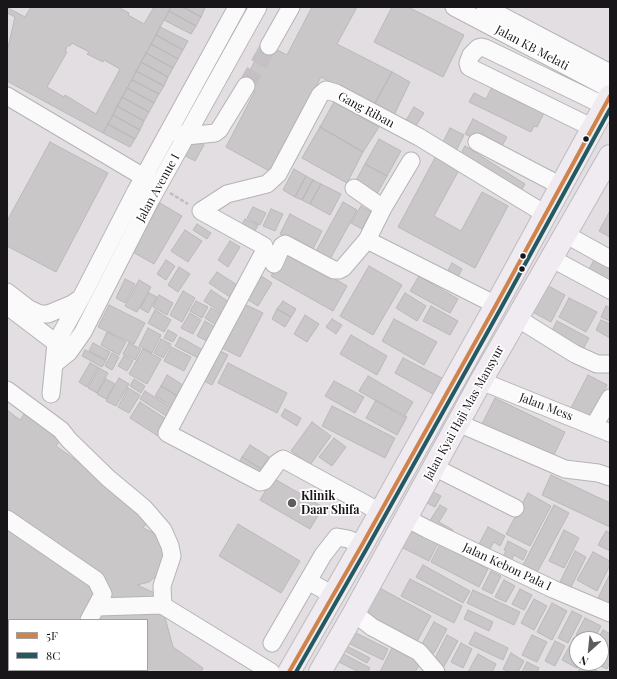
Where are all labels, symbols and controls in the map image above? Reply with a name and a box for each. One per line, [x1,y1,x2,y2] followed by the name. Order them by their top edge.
[493,23,571,73] street label: Jalan KB Melati
[335,89,397,131] street label: Gang Riban
[581,134,591,144] unlabelled marker
[133,151,183,225] street label: Jalan Avenue I
[518,251,528,261] unlabelled marker
[517,264,527,274] unlabelled marker
[421,343,507,483] street label: Jalan Kyai Haji Mas Mansyur
[517,390,575,424] street label: Jalan Mess
[301,489,360,517] place label: Klinik Daar Shifa
[286,497,298,509] marker: Klinik Daar Shifa
[460,540,554,594] street label: Jalan Kebon Pala I
[8,619,148,671] legend
[46,627,58,643] text: 5F
[569,631,609,671] north arrow
[46,647,61,663] text: 8C
[577,653,591,670] text: N

